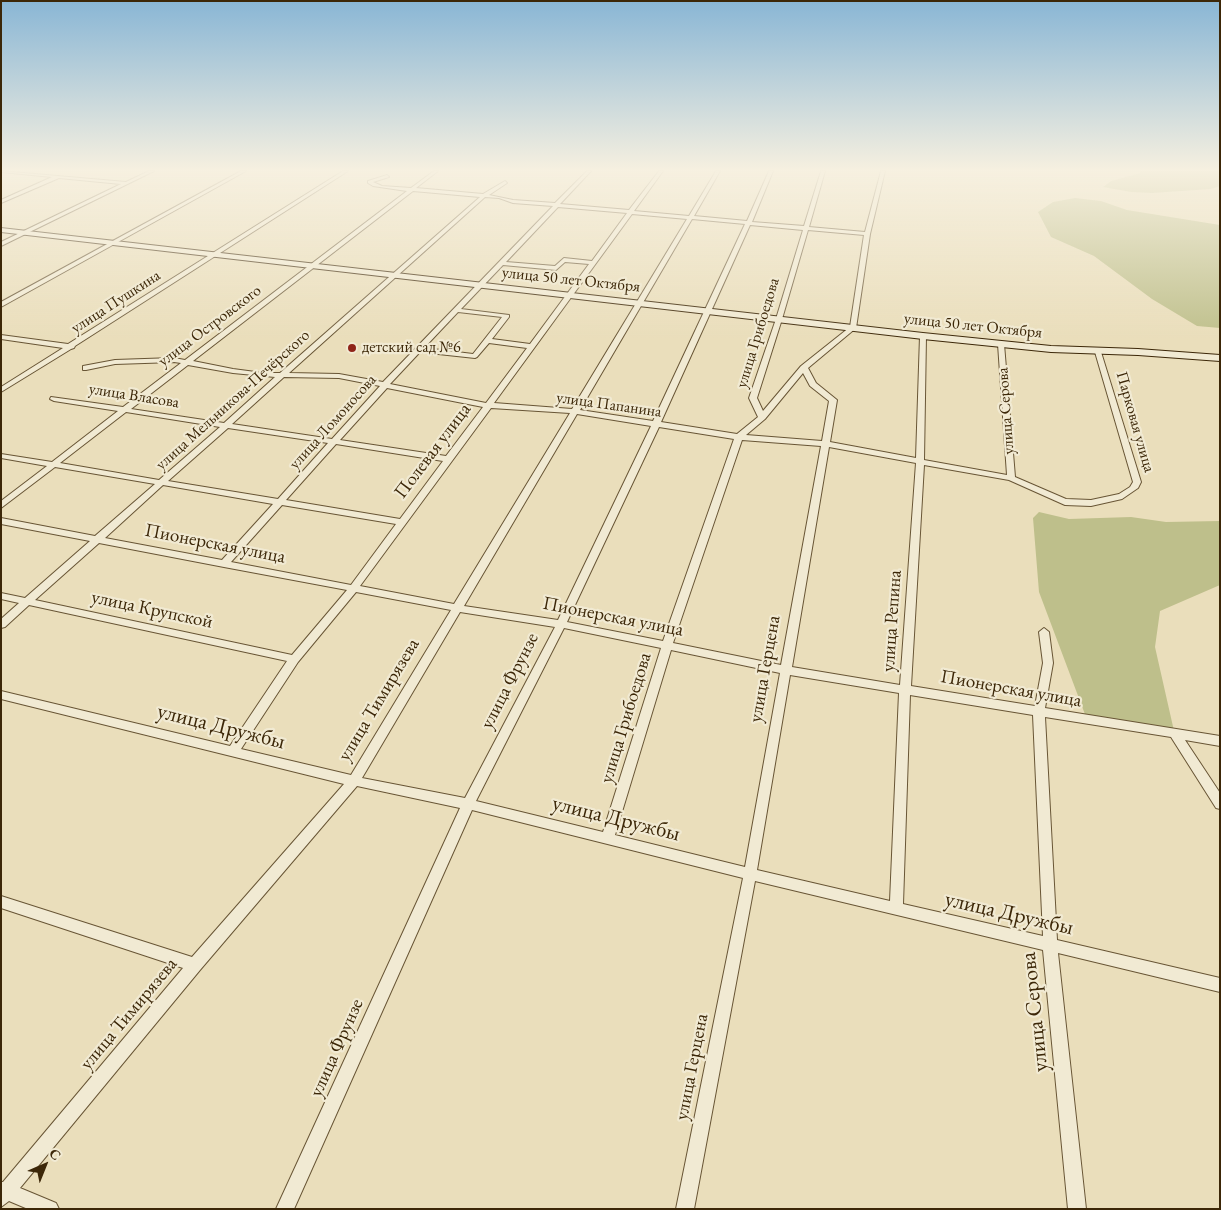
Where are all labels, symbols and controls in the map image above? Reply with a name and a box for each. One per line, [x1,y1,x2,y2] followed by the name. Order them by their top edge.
[501,263,641,297] street label: улица 50 лет Октября
[68,266,164,338] street label: улица Пушкина
[732,276,784,390] street label: улица Грибоедова
[155,281,265,371] street label: улица Островского
[903,309,1043,343] street label: улица 50 лет Октября
[152,326,314,474] street label: улица Мельникова-Печёрского
[362,338,461,358] place label: детский сад №6
[346,342,358,354] marker: детский сад №6
[993,367,1019,455] street label: улица Серова
[1111,369,1159,475] street label: Парковая улица
[285,371,381,473] street label: улица Ломоносова
[87,379,181,413] street label: улица Власова
[555,388,663,422] street label: улица Папанина
[390,399,476,503] street label: Полевая улица
[143,519,287,569] street label: Пионерская улица
[877,569,907,673] street label: улица Репина
[89,586,215,634] street label: улица Крупской
[541,592,685,642] street label: Пионерская улица
[744,614,786,724] street label: улица Герцена
[476,629,544,733] street label: улица Фрунзе
[333,634,425,766] street label: улица Тимирязева
[595,650,657,786] street label: улица Грибоедова
[939,665,1083,713] street label: Пионерская улица
[154,698,288,756] street label: улица Дружбы
[549,790,683,848] street label: улица Дружбы
[942,886,1076,942] street label: улица Дружбы
[1016,951,1054,1073] street label: улица Серова
[75,953,183,1075] street label: улица Тимирязева
[305,995,369,1101] street label: улица Фрунзе
[670,1012,714,1122] street label: улица Герцена
[20,1140,70,1190] north arrow
[46,1144,65,1164] text: С

